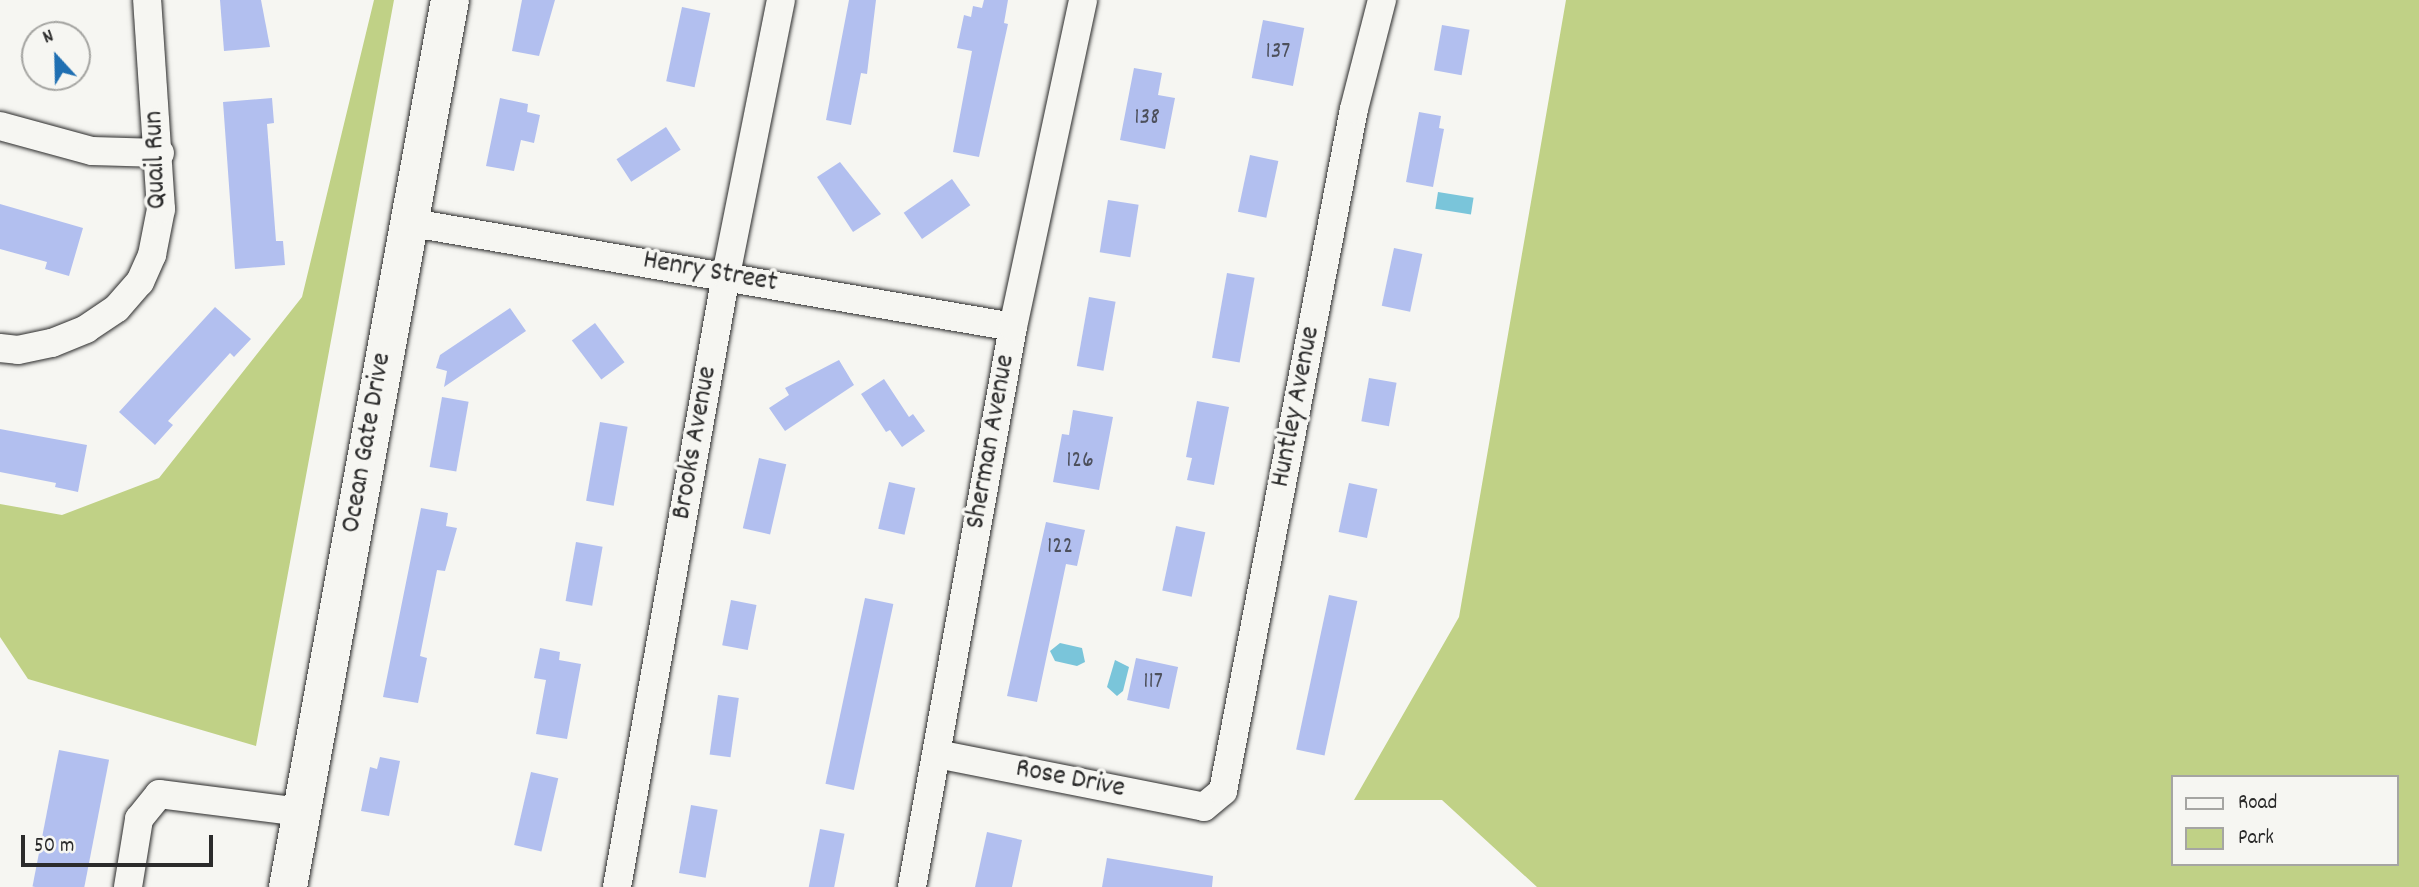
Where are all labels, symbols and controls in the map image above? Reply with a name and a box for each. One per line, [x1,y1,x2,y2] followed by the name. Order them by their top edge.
[21,21,91,91] north arrow
[39,24,58,52] text: N
[1265,39,1291,67] house number: 137
[1134,105,1160,133] house number: 138
[138,110,176,210] street label: Quail Run
[640,245,780,301] street label: Henry Street
[1265,324,1329,490] street label: Huntley Avenue
[336,350,400,536] street label: Ocean Gate Drive
[960,352,1024,532] street label: Sherman Avenue
[666,364,726,522] street label: Brooks Avenue
[1066,448,1094,476] house number: 126
[1047,534,1073,562] house number: 122
[1143,669,1163,697] house number: 117
[1013,753,1127,807] street label: Rose Drive
[2170,775,2398,866] legend
[2238,789,2277,819] text: Road
[24,820,217,864] scale bar
[2238,824,2274,854] text: Park
[34,832,74,862] text: 50 m

